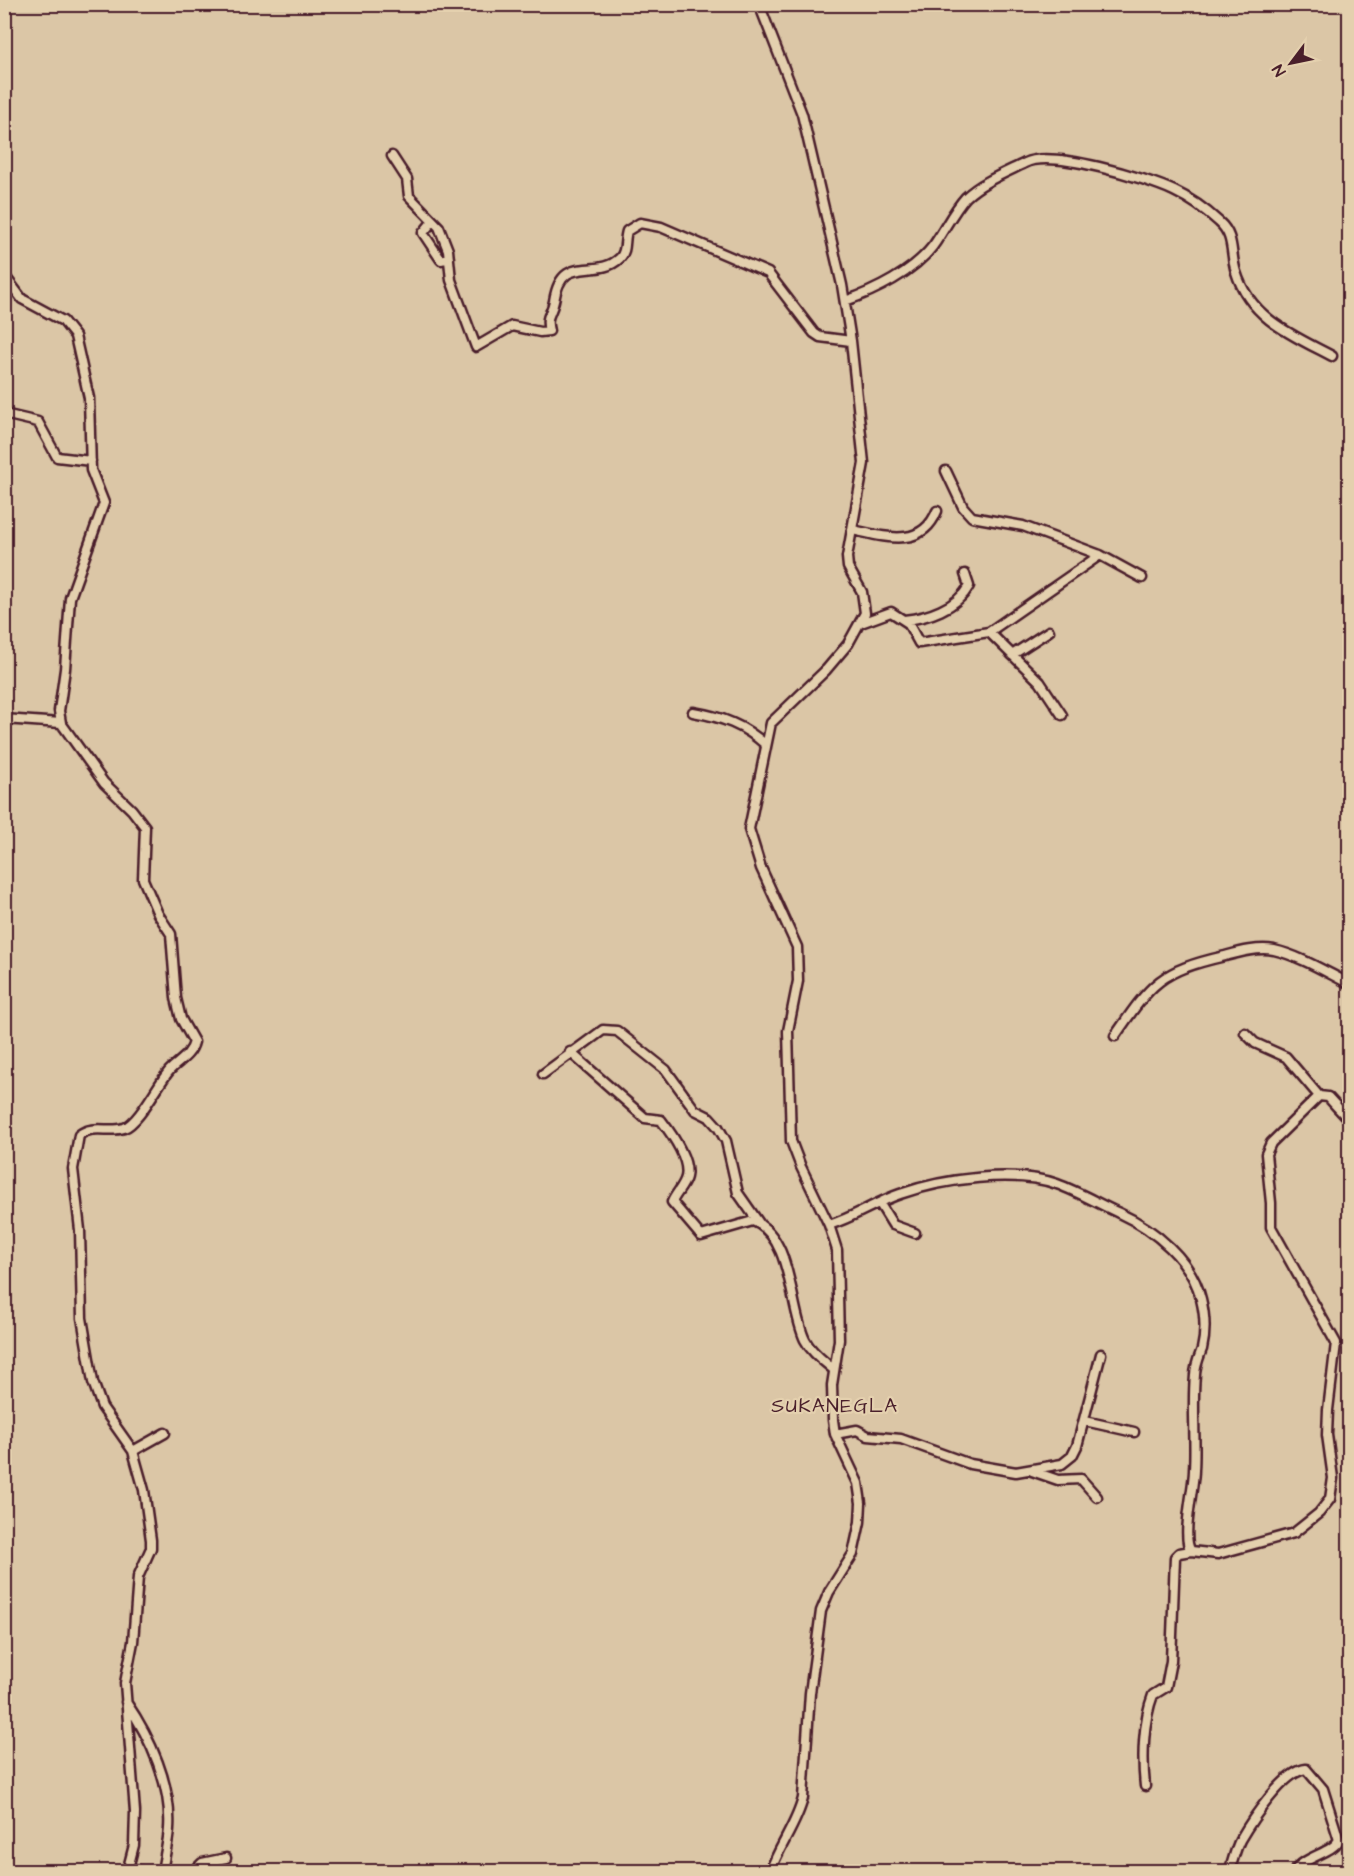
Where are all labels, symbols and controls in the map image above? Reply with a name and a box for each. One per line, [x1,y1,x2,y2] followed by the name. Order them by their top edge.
[1261,33,1321,93] north arrow
[1267,60,1291,81] text: N
[771,1392,899,1420] district label: SUKANEGLA

